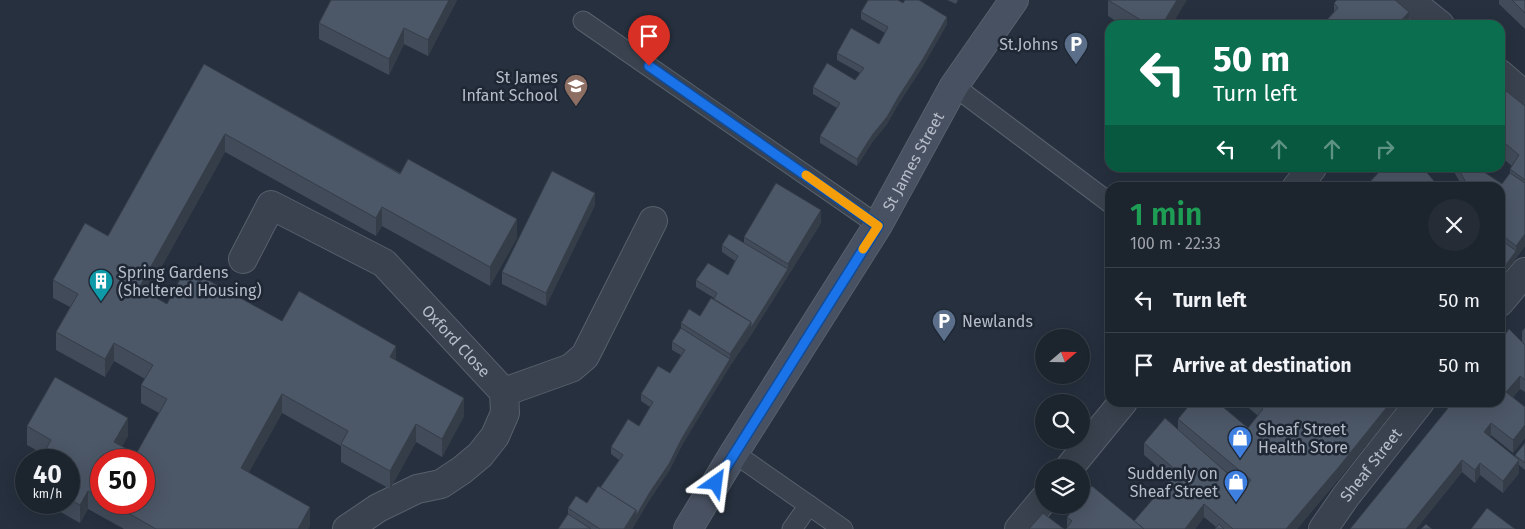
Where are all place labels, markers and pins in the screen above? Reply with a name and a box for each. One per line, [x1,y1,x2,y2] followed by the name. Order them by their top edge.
[628,15,670,66] pin
[1063,31,1089,65] parking icon: St.Johns
[999,35,1058,54] place label: St.Johns
[462,68,558,105] place label: St James Infant School
[563,73,589,107] school or university icon: St James Infant School
[118,263,262,300] place label: Spring Gardens (Sheltered Housing)
[88,268,114,302] building icon: Spring Gardens (Sheltered Housing)
[931,308,957,342] parking icon: Newlands
[962,312,1033,331] place label: Newlands
[1258,420,1348,457] place label: Sheaf Street Health Store
[1227,425,1253,459] shop icon: Sheaf Street Health Store
[1127,464,1218,501] place label: Suddenly on Sheaf Street
[1223,469,1249,503] shop icon: Suddenly on Sheaf Street

